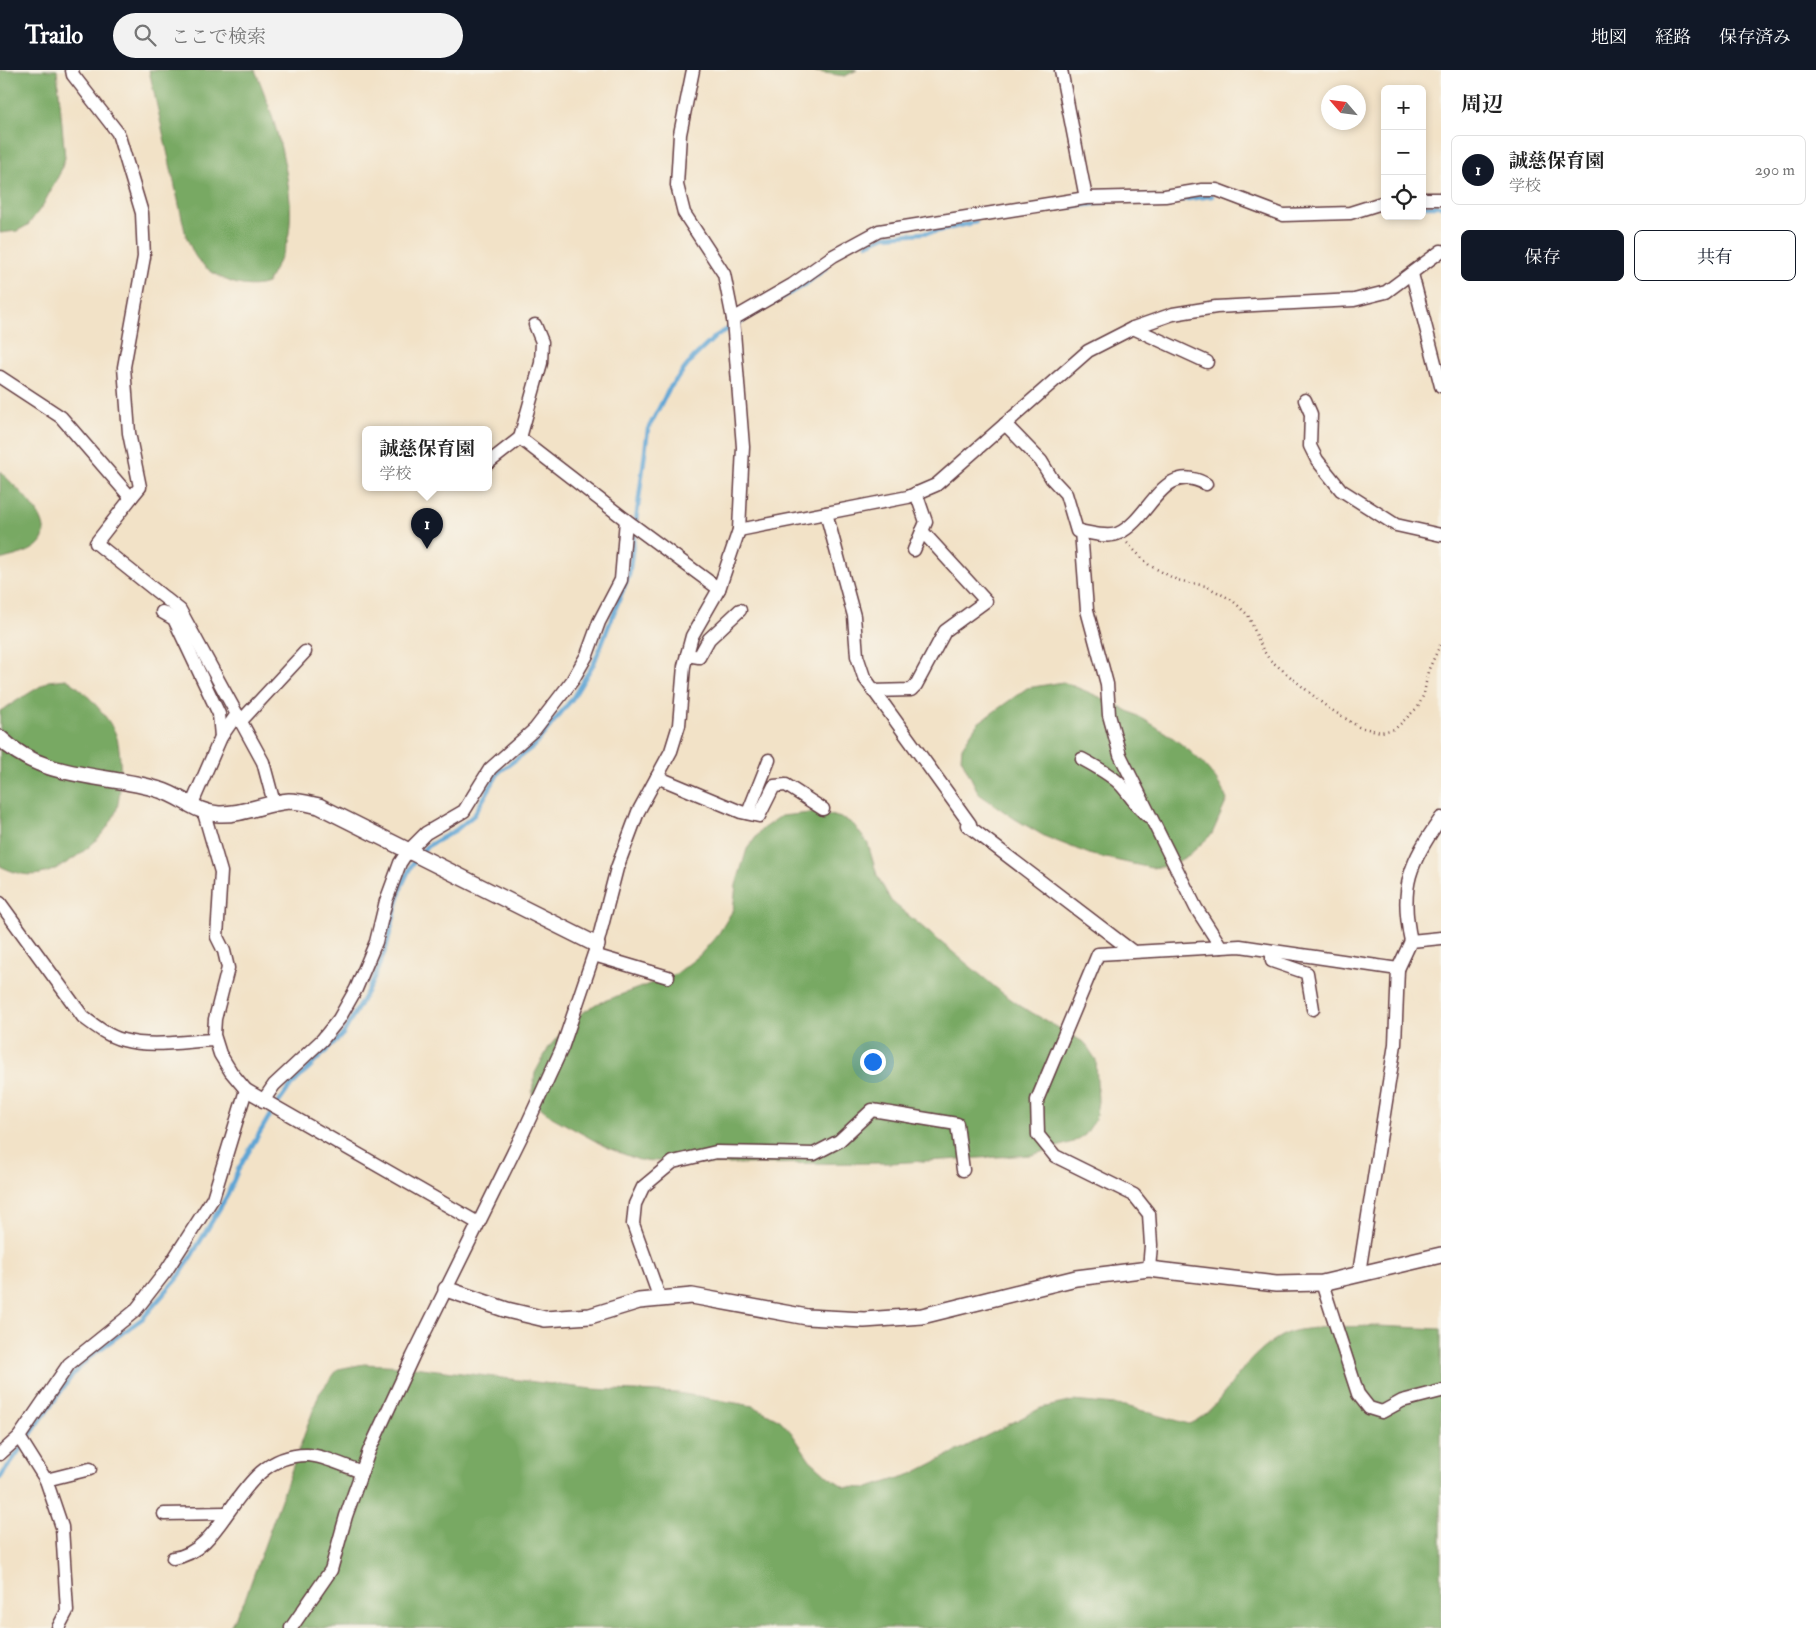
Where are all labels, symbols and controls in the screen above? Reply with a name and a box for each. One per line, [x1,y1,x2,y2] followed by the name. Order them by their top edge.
[113,13,463,58] search box
[25,20,83,51] text: Trailo
[131,21,159,49] icon: search
[171,25,266,49] text: ここで検索
[1591,26,1627,49] text: 地図
[1655,26,1691,49] text: 経路
[1719,26,1791,49] text: 保存済み
[1321,85,1366,130] north arrow
[1381,85,1426,220] map controls
[1381,85,1426,130] button: +
[1461,91,1503,118] text: 周辺
[1381,130,1426,175] button: −
[1509,149,1604,173] text: 誠慈保育園
[1475,160,1481,180] text: 1
[1755,160,1795,180] text: 290 m
[1381,175,1426,220] button: locate
[1509,176,1541,196] text: 学校
[1461,230,1624,281] button: 保存
[1634,230,1796,281] button: 共有
[362,426,492,491] popup
[379,437,475,461] text: 誠慈保育園
[379,464,412,484] text: 学校
[411,508,443,549] pin: 1
[860,1049,886,1075] your location

